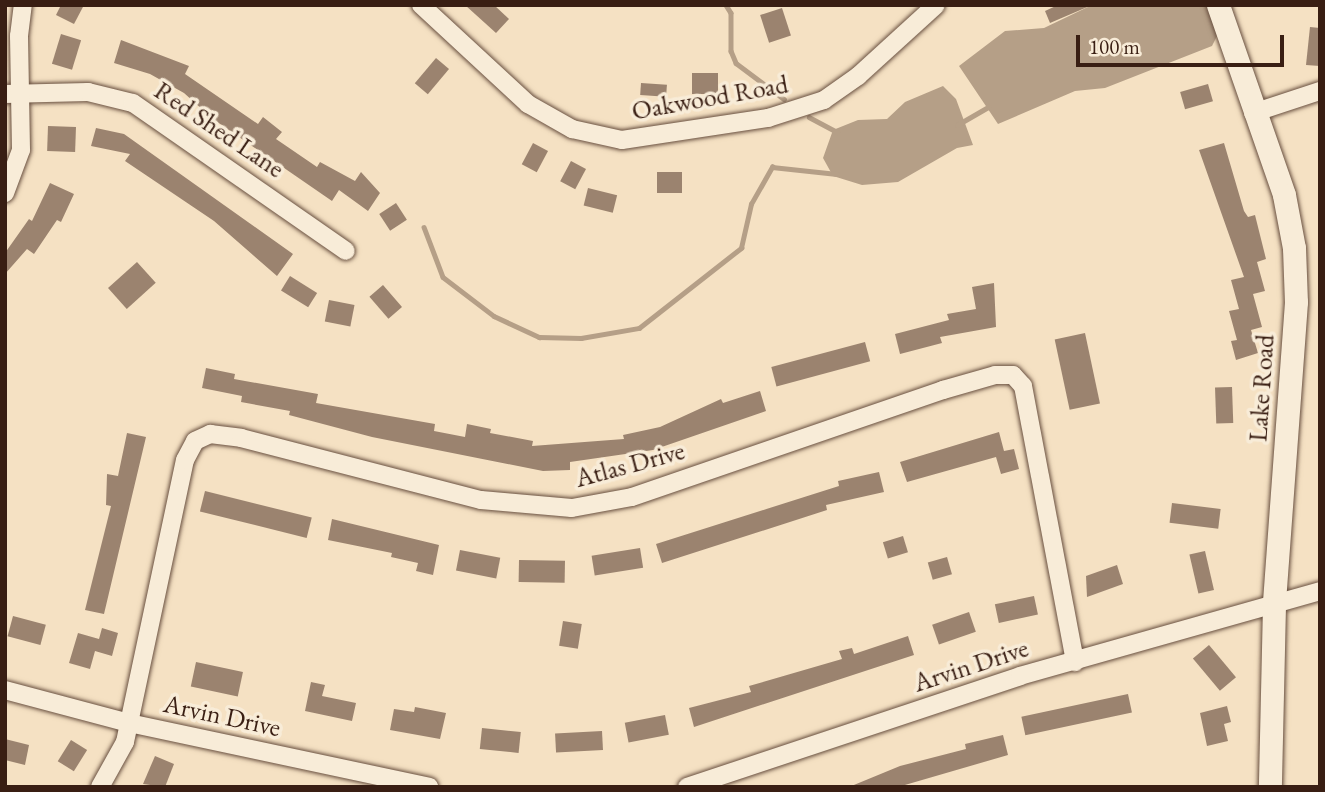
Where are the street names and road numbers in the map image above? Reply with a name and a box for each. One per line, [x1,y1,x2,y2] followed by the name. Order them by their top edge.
[629,69,791,127] street label: Oakwood Road
[148,75,290,185] street label: Red Shed Lane
[1243,333,1281,443] street label: Lake Road
[572,435,688,495] street label: Atlas Drive
[910,633,1032,699] street label: Arvin Drive
[161,688,283,744] street label: Arvin Drive

